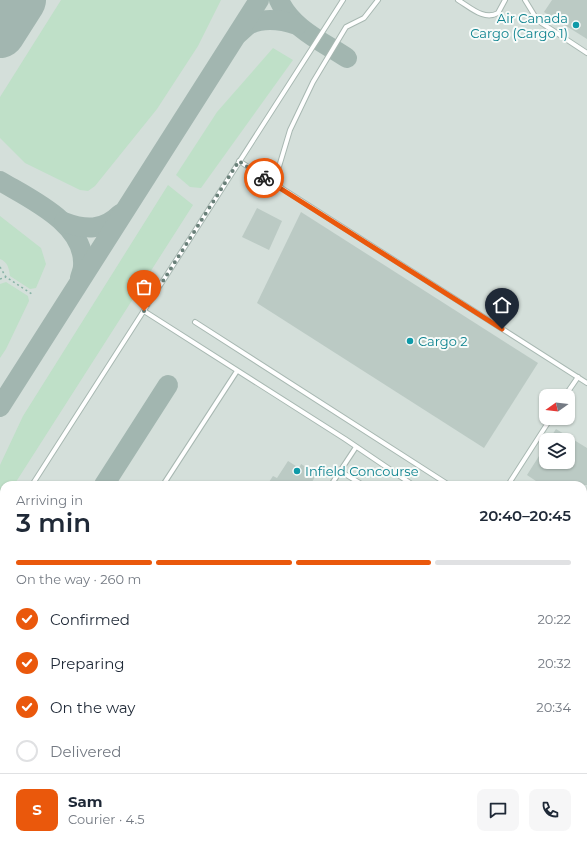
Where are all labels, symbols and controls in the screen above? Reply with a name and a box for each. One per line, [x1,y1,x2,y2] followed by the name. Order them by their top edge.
[470,10,568,41] place label: Air Canada Cargo (Cargo 1)
[571,20,581,30] marker: Air Canada Cargo (Cargo 1)
[244,158,284,198] courier
[253,167,275,189] icon: bike
[127,270,161,311] pin
[133,276,155,298] icon: bag
[485,288,519,329] pin
[491,294,513,316] icon: home
[418,333,468,349] place label: Cargo 2
[405,336,415,346] marker: Cargo 2
[539,389,575,425] north arrow
[539,389,575,469] map controls
[539,433,575,469] button: layers
[305,463,419,479] place label: Infield Concourse
[292,466,302,476] marker: Infield Concourse
[16,492,83,508] text: Arriving in
[479,506,571,525] text: 20:40–20:45
[16,507,91,539] text: 3 min
[16,571,141,587] text: On the way · 260 m
[16,608,38,630] icon: check
[50,610,130,629] text: Confirmed
[538,611,571,627] text: 20:22
[16,652,38,674] icon: check
[50,654,125,673] text: Preparing
[538,655,571,671] text: 20:32
[16,696,38,718] icon: check
[50,698,135,717] text: On the way
[536,699,571,715] text: 20:34
[50,742,122,761] text: Delivered
[477,789,519,831] button: chat
[529,789,571,831] button: phone
[68,792,103,811] text: Sam
[32,800,42,819] text: S
[68,811,145,827] text: Courier · 4.5

